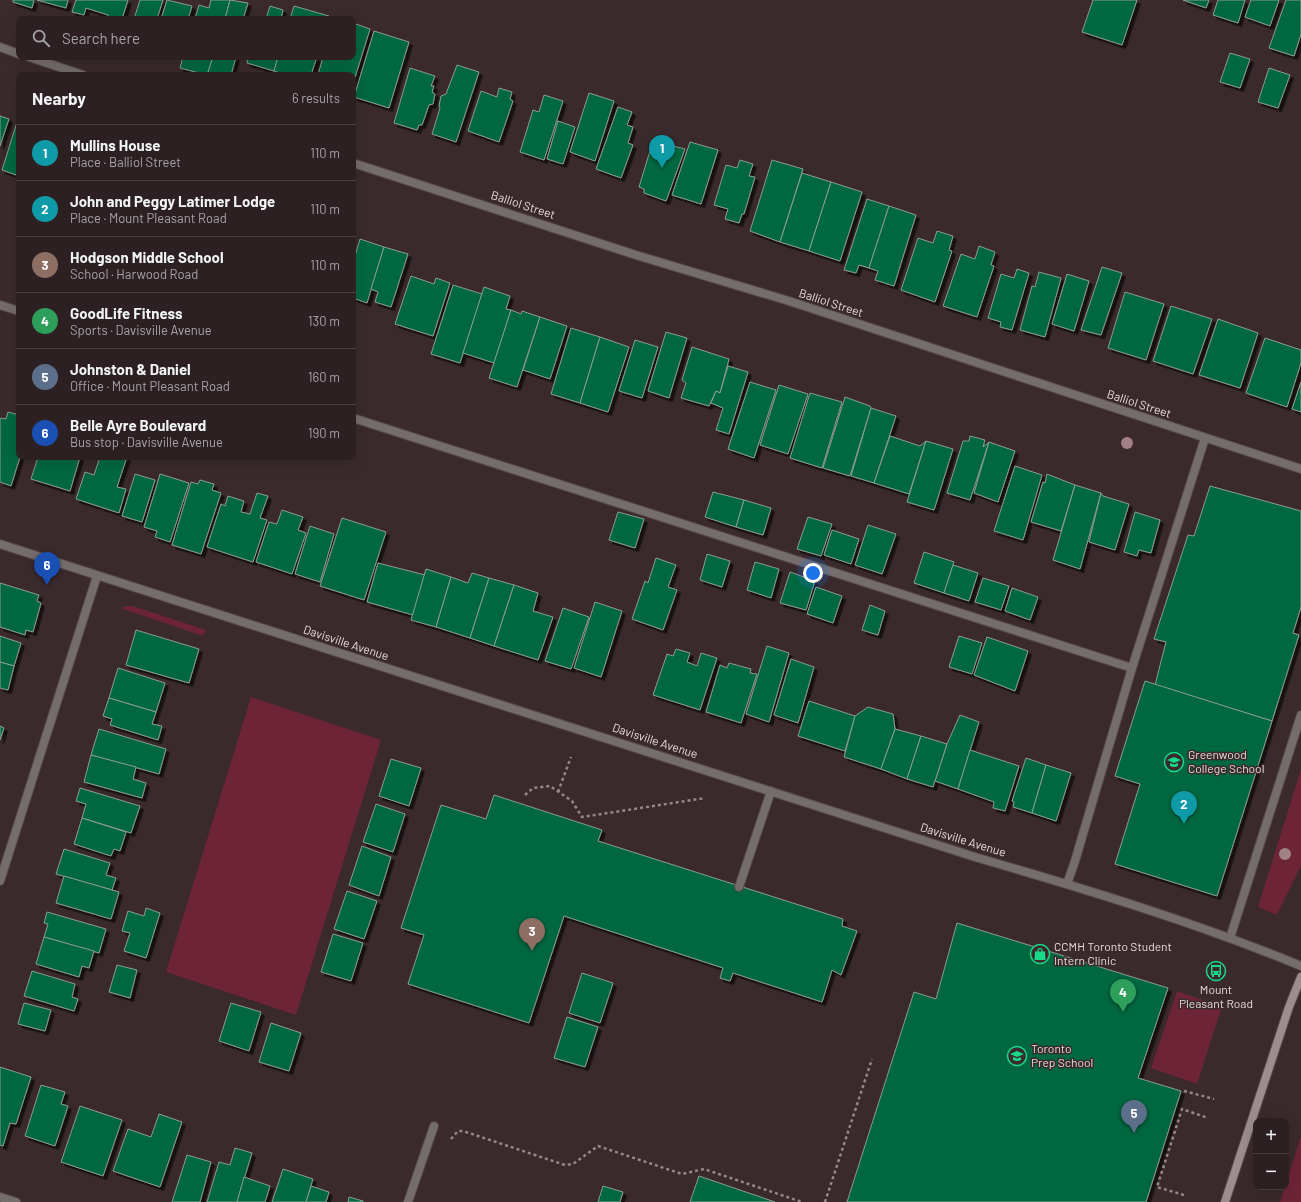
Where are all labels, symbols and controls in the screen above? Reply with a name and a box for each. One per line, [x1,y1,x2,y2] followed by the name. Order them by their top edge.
[16,16,356,60] search box
[30,27,52,49] icon: search
[62,29,140,47] text: Search here
[32,88,86,108] text: Nearby
[292,90,340,106] text: 6 results
[649,135,675,168] pin: 1
[70,136,160,154] text: Mullins House
[43,145,47,161] text: 1
[310,145,340,161] text: 110 m
[70,154,181,170] text: Place · Balliol Street
[489,187,557,221] street label: Balliol Street
[70,192,275,210] text: John and Peggy Latimer Lodge
[41,201,49,217] text: 2
[310,201,340,217] text: 110 m
[70,210,227,226] text: Place · Mount Pleasant Road
[70,248,224,266] text: Hodgson Middle School
[41,257,49,273] text: 3
[310,257,340,273] text: 110 m
[70,266,198,282] text: School · Harwood Road
[797,285,865,319] street label: Balliol Street
[70,304,182,322] text: GoodLife Fitness
[41,313,49,329] text: 4
[308,313,340,329] text: 130 m
[70,322,212,338] text: Sports · Davisville Avenue
[70,360,191,378] text: Johnston & Daniel
[41,369,49,385] text: 5
[308,369,340,385] text: 160 m
[70,378,230,394] text: Office · Mount Pleasant Road
[1105,386,1173,420] street label: Balliol Street
[70,416,206,434] text: Belle Ayre Boulevard
[42,425,48,441] text: 6
[308,425,340,441] text: 190 m
[70,434,223,450] text: Bus stop · Davisville Avenue
[34,552,60,585] pin: 6
[803,563,823,583] your location
[302,622,391,662] street label: Davisville Avenue
[611,720,700,760] street label: Davisville Avenue
[1188,747,1264,775] place label: Greenwood College School
[1163,751,1185,773] school or university icon: Greenwood College School
[1171,791,1197,824] pin: 2
[919,819,1008,859] street label: Davisville Avenue
[519,918,545,951] pin: 3
[1054,939,1172,967] place label: CCMH Toronto Student Intern Clinic
[1029,943,1051,965] shop icon: CCMH Toronto Student Intern Clinic
[1205,960,1227,982] bus stop icon: Mount Pleasant Road
[1110,979,1136,1012] pin: 4
[1179,982,1253,1010] place label: Mount Pleasant Road
[1031,1041,1093,1069] place label: Toronto Prep School
[1006,1045,1028,1067] school or university icon: Toronto Prep School
[1121,1100,1147,1133] pin: 5
[1253,1118,1289,1190] map controls
[1253,1118,1289,1154] button: +
[1253,1154,1289,1190] button: −

